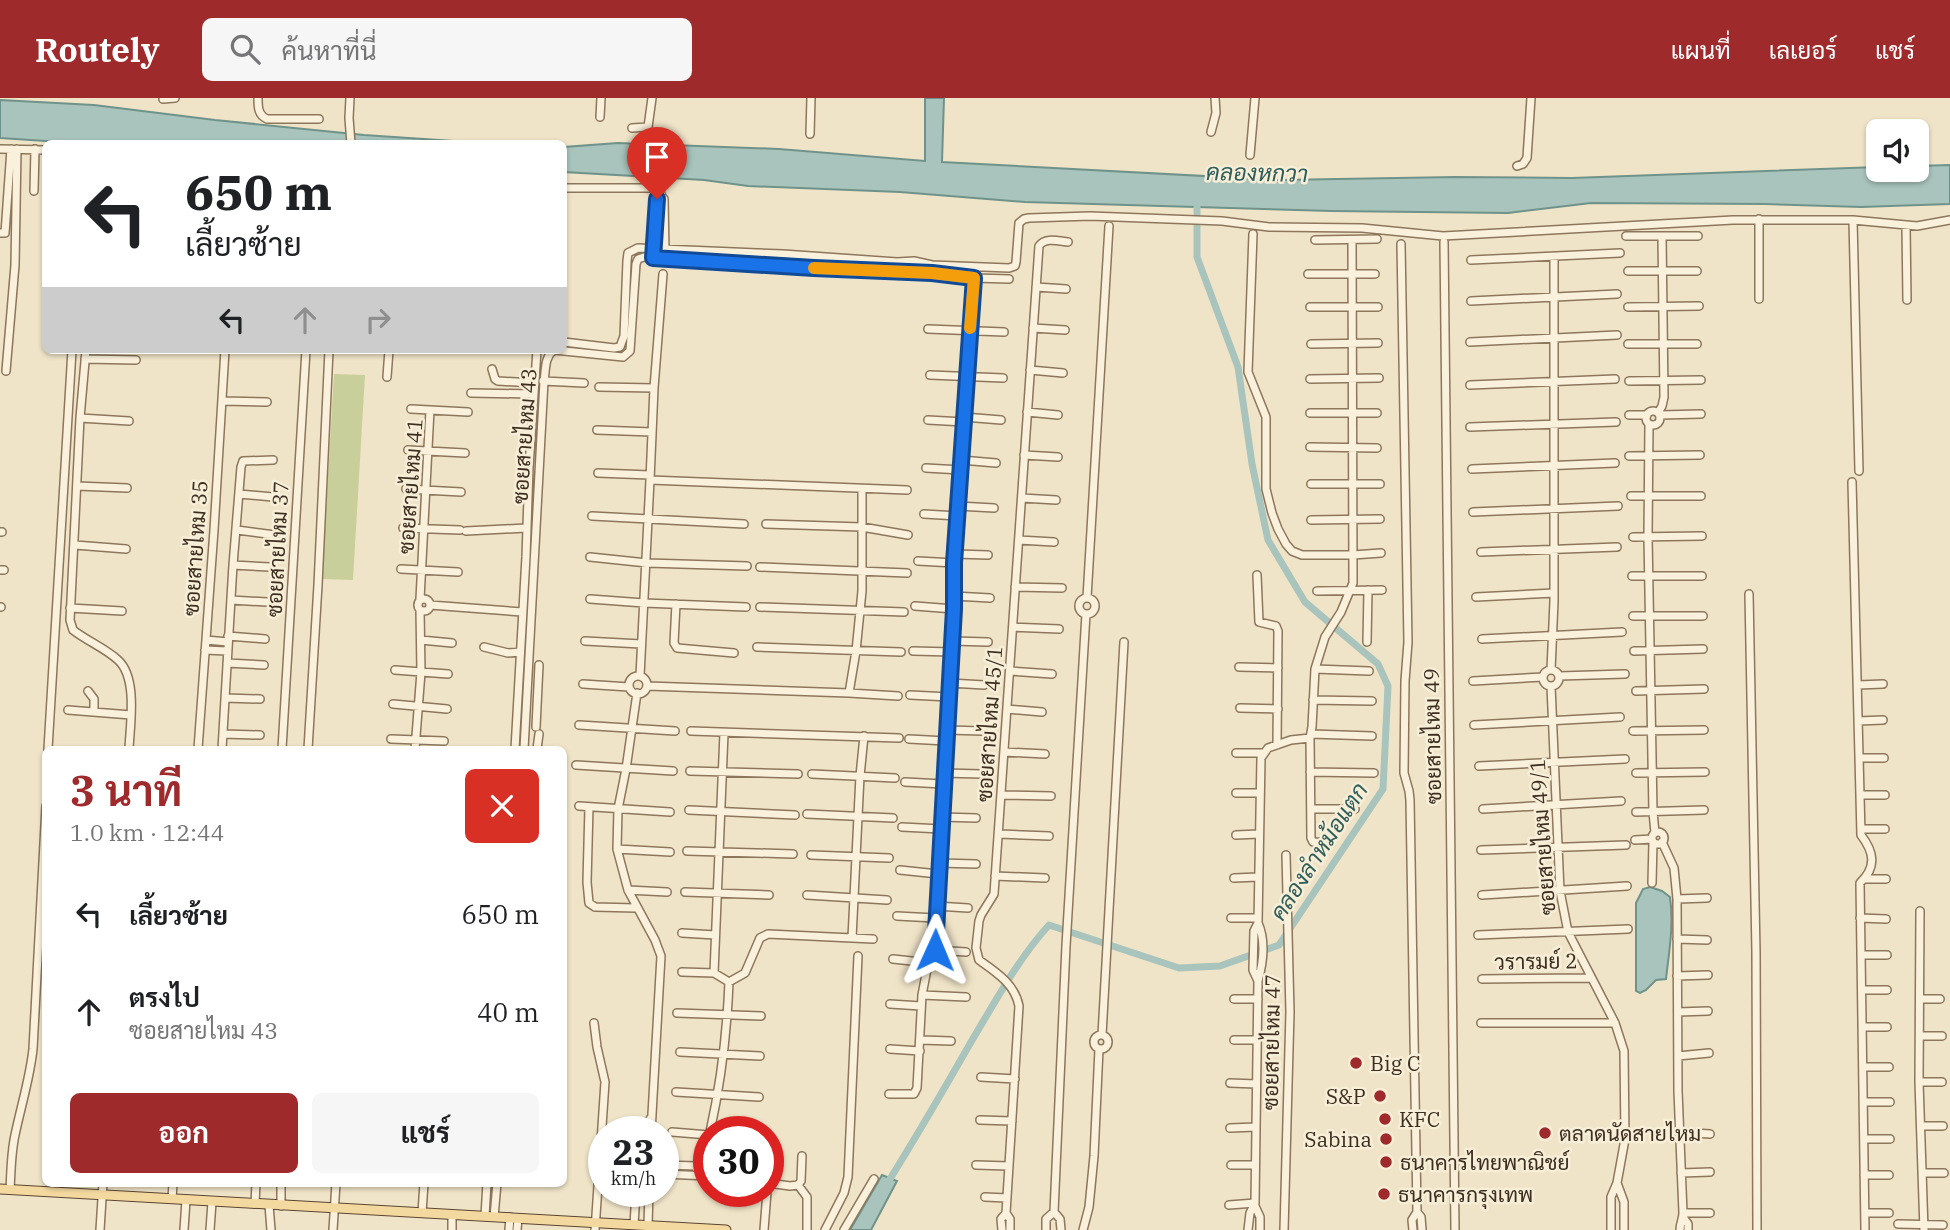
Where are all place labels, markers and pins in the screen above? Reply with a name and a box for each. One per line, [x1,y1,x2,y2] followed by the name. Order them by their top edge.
[627,127,687,199] pin
[1370,1049,1421,1077] place label: Big C
[1348,1055,1364,1071] marker: Big C
[1326,1082,1366,1110] place label: S&P
[1372,1088,1388,1104] marker: S&P
[1399,1105,1440,1133] place label: KFC
[1377,1111,1393,1127] marker: KFC
[1559,1119,1701,1147] place label: ตลาดนัดสายไหม
[1304,1125,1372,1153] place label: Sabina
[1537,1125,1553,1141] marker: ตลาดนัดสายไหม
[1378,1131,1394,1147] marker: Sabina
[1400,1148,1569,1176] place label: ธนาคารไทยพาณิชย์
[1378,1154,1394,1170] marker: ธนาคารไทยพาณิชย์
[1398,1180,1533,1209] place label: ธนาคารกรุงเทพ
[1376,1186,1392,1202] marker: ธนาคารกรุงเทพ

